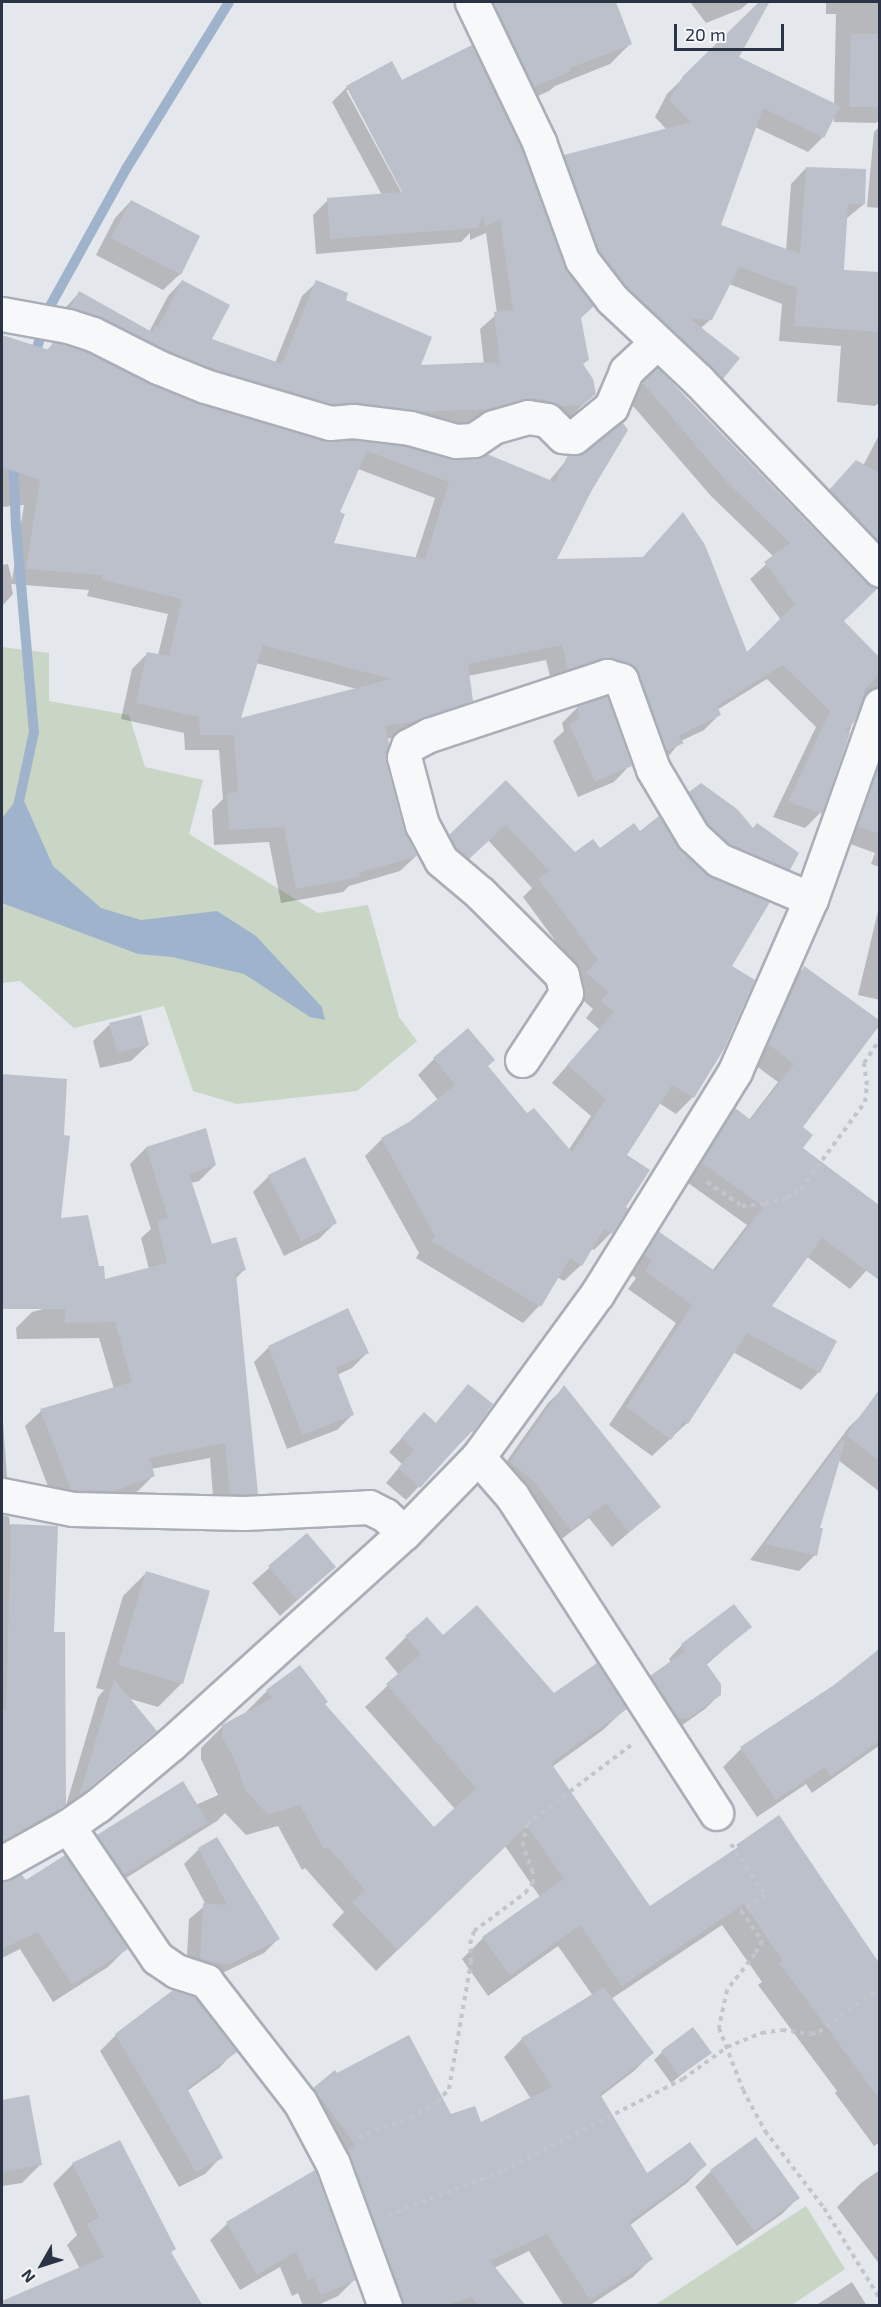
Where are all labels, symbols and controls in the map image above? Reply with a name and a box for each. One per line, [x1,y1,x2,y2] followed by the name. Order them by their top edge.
[677,12,786,50] scale bar
[685,23,726,45] text: 20 m
[12,2235,72,2295] north arrow
[17,2266,39,2287] text: N

